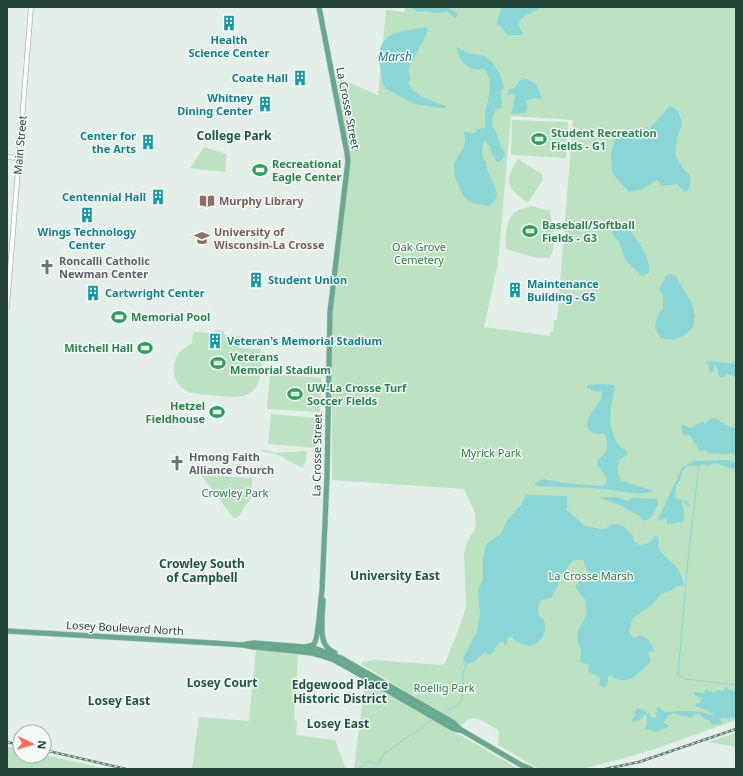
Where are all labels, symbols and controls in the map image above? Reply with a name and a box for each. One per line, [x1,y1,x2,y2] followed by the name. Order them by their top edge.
[220,14,238,32] building icon: Health Science Center
[189,32,270,60] place label: Health Science Center
[378,48,412,65] water label: Marsh
[333,66,364,150] street label: La Crosse Street
[291,69,309,87] building icon: Coate Hall
[232,70,288,85] place label: Coate Hall
[177,90,254,118] place label: Whitney Dining Center
[256,95,274,113] building icon: Whitney Dining Center
[9,115,30,175] street label: Main Street
[551,125,657,153] place label: Student Recreation Fields - G1
[197,127,272,144] district label: College Park
[80,128,136,156] place label: Center for the Arts
[530,130,548,148] sports icon: Student Recreation Fields - G1
[139,133,157,151] building icon: Center for the Arts
[272,156,342,184] place label: Recreational Eagle Center
[251,161,269,179] sports icon: Recreational Eagle Center
[149,188,167,206] building icon: Centennial Hall
[62,189,146,204] place label: Centennial Hall
[198,192,216,210] library icon: Murphy Library
[219,193,304,208] place label: Murphy Library
[78,206,96,224] building icon: Wings Technology Center
[542,217,635,245] place label: Baseball/Softball Fields - G3
[521,222,539,240] sports icon: Baseball/Softball Fields - G3
[38,224,137,252] place label: Wings Technology Center
[214,224,325,252] place label: University of Wisconsin-La Crosse
[193,229,211,247] school or university icon: University of Wisconsin-La Crosse
[392,239,446,267] park label: Oak Grove Cemetery
[59,253,150,281] place label: Roncalli Catholic Newman Center
[38,258,56,276] church icon: Roncalli Catholic Newman Center
[247,271,265,289] building icon: Student Union
[268,272,347,287] place label: Student Union
[527,276,599,304] place label: Maintenance Building - G5
[506,281,524,299] building icon: Maintenance Building - G5
[84,284,102,302] building icon: Cartwright Center
[105,285,205,300] place label: Cartwright Center
[110,308,128,326] sports icon: Memorial Pool
[131,309,210,324] place label: Memorial Pool
[206,332,224,350] building icon: Veteran's Memorial Stadium
[227,333,382,348] place label: Veteran's Memorial Stadium
[136,339,154,357] sports icon: Mitchell Hall
[64,340,133,355] place label: Mitchell Hall
[230,349,331,377] place label: Veterans Memorial Stadium
[209,354,227,372] sports icon: Veterans Memorial Stadium
[307,380,407,408] place label: UW-La Crosse Turf Soccer Fields
[286,385,304,403] sports icon: UW-La Crosse Turf Soccer Fields
[146,398,205,426] place label: Hetzel Fieldhouse
[208,403,226,421] sports icon: Hetzel Fieldhouse
[308,413,325,497] street label: La Crosse Street
[461,445,521,460] park label: Myrick Park
[189,449,274,477] place label: Hmong Faith Alliance Church
[168,454,186,472] church icon: Hmong Faith Alliance Church
[202,485,269,500] park label: Crowley Park
[159,555,245,586] district label: Crowley South of Campbell
[350,567,440,584] district label: University East
[548,568,634,583] park label: La Crosse Marsh
[66,617,184,638] street label: Losey Boulevard North
[187,674,257,691] district label: Losey Court
[292,676,388,707] district label: Edgewood Place Historic District
[413,680,475,695] park label: Roellig Park
[88,692,150,709] district label: Losey East
[307,715,369,732] district label: Losey East
[12,724,52,764] north arrow
[35,740,50,750] text: N

